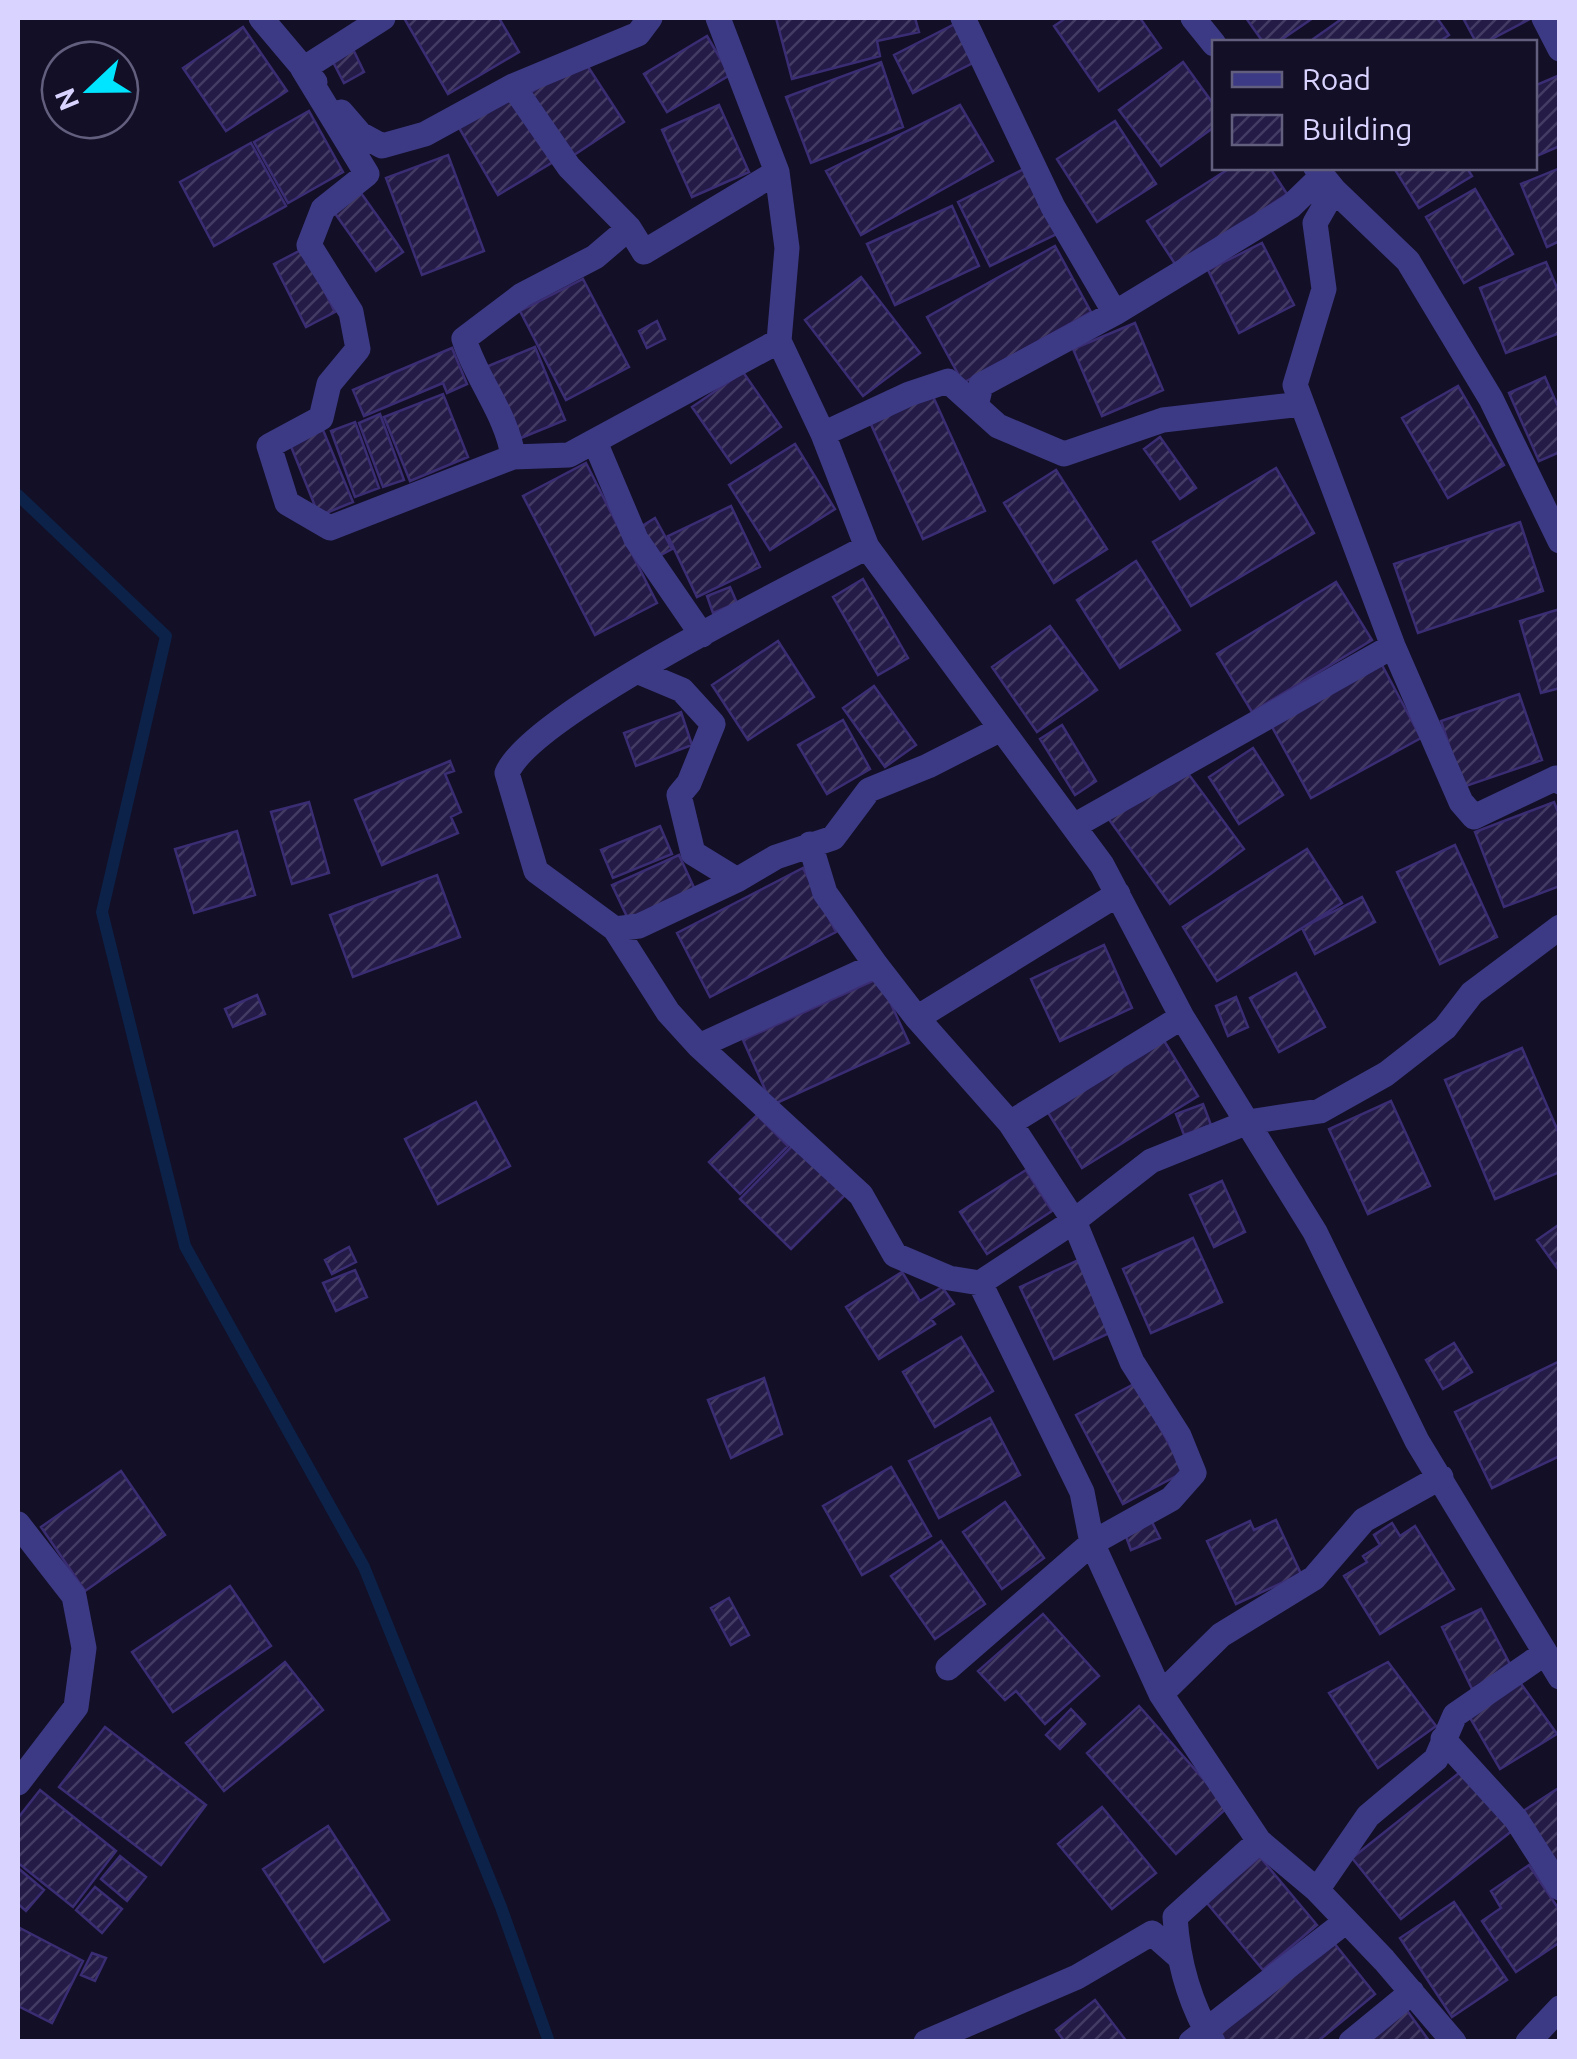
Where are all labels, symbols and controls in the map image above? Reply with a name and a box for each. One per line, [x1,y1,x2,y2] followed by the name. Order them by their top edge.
[40,40,140,140] north arrow
[1212,40,1537,170] legend
[1302,62,1371,96] text: Road
[48,84,85,115] text: N
[1302,112,1413,146] text: Building

